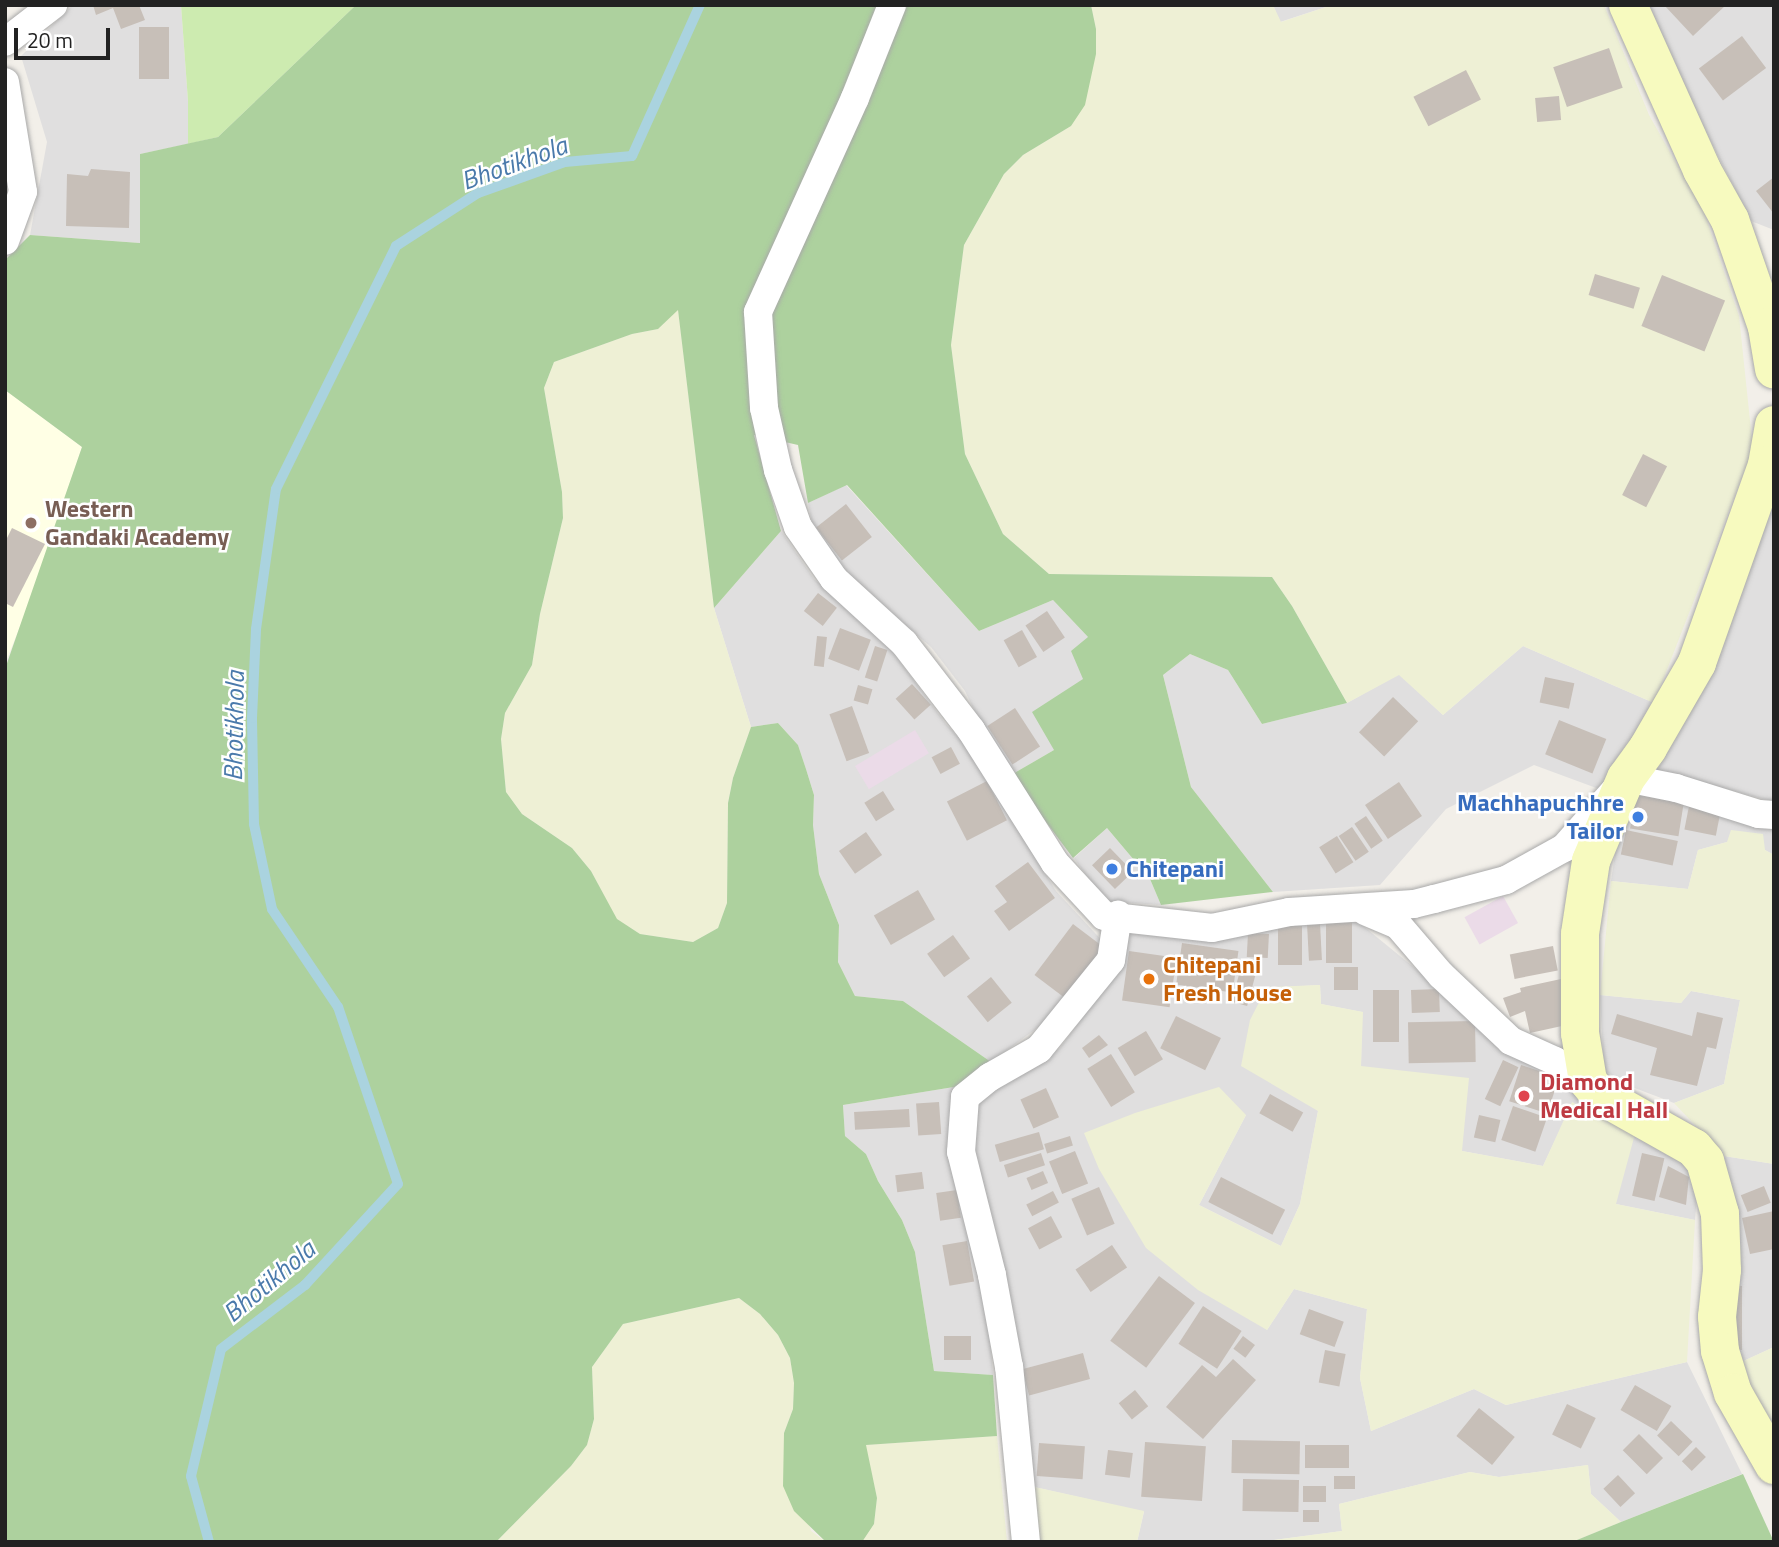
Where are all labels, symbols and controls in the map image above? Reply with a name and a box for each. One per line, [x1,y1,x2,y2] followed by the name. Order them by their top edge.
[18,14,114,58] scale bar
[27,24,73,56] text: 20 m
[457,129,571,197] water label: Bhotikhola
[45,495,229,551] place label: Western Gandaki Academy
[23,515,39,531] marker: Western Gandaki Academy
[217,671,251,781] water label: Bhotikhola
[1457,789,1624,845] place label: Machhapuchhre Tailor
[1630,809,1646,825] marker: Machhapuchhre Tailor
[1126,855,1224,883] place label: Chitepani
[1104,861,1120,877] marker: Chitepani
[1163,951,1292,1007] place label: Chitepani Fresh House
[1141,971,1157,987] marker: Chitepani Fresh House
[1540,1068,1668,1124] place label: Diamond Medical Hall
[1514,1086,1534,1106] marker: Diamond Medical Hall
[217,1234,321,1328] water label: Bhotikhola

